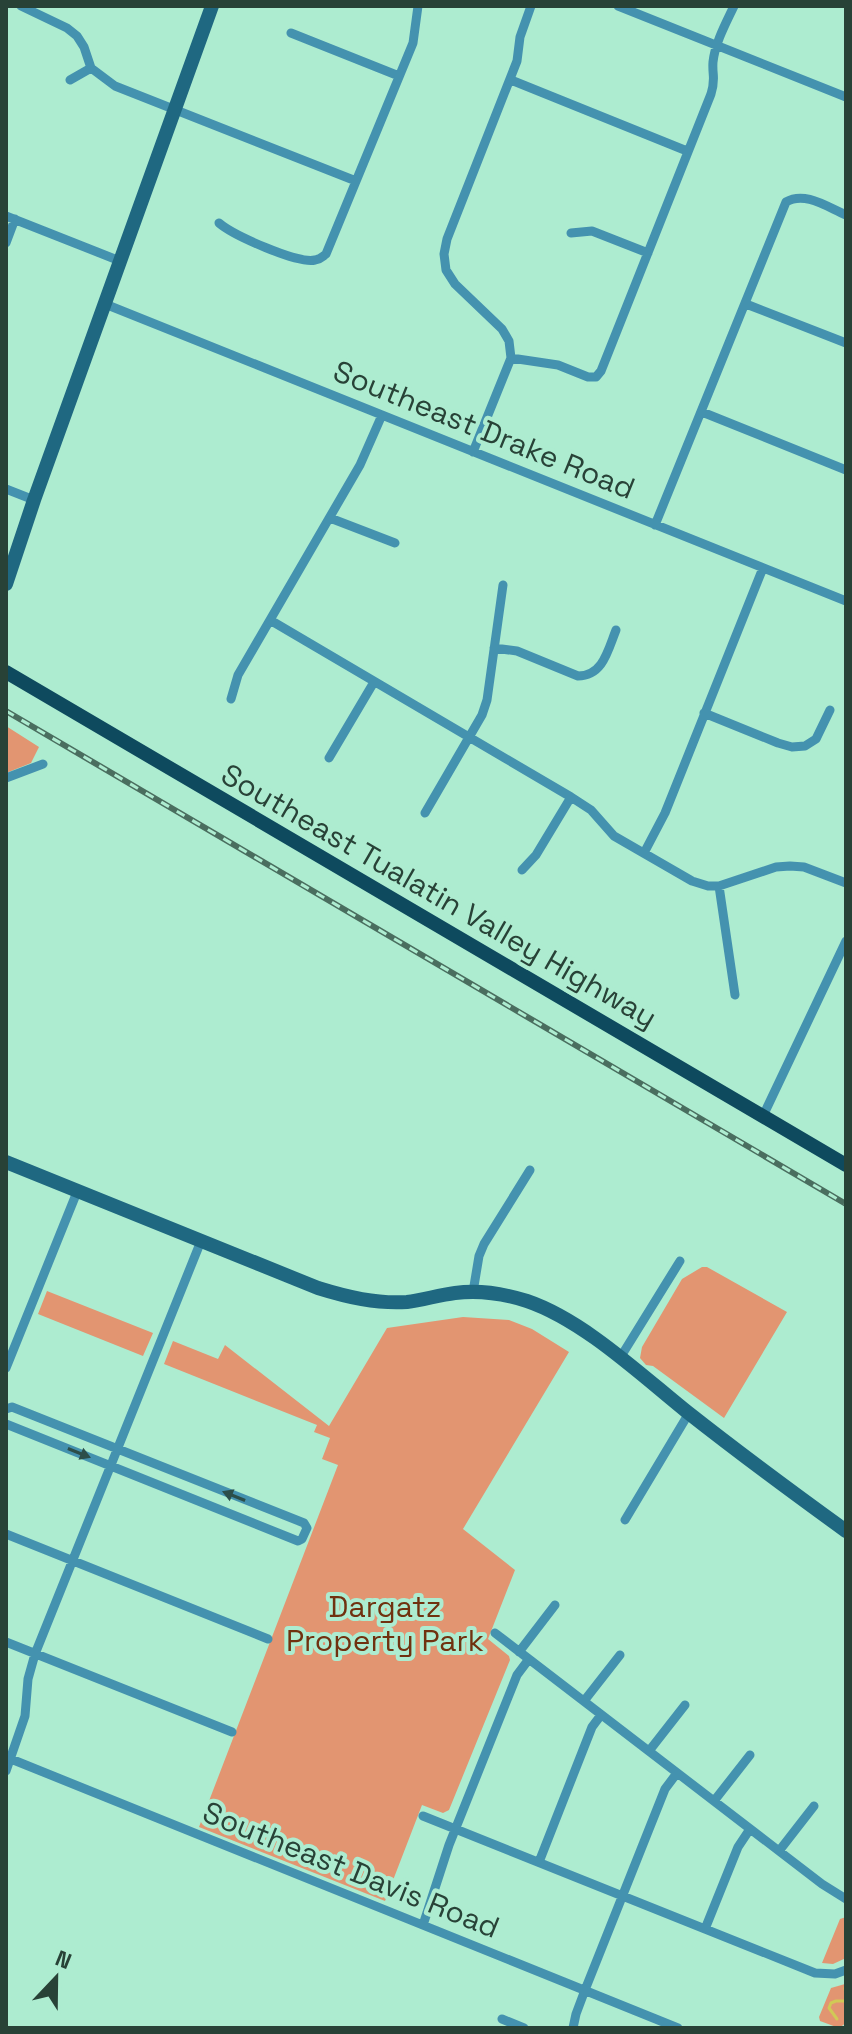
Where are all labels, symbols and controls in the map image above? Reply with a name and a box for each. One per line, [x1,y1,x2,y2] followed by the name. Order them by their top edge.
[328,351,641,508] street label: Southeast Drake Road
[214,754,664,1037] street label: Southeast Tualatin Valley Highway
[67,1447,91,1460] one-way arrow
[222,1489,246,1502] one-way arrow
[286,1587,484,1660] park label: Dargatz Property Park
[197,1792,505,1947] street label: Southeast Davis Road
[16,1938,96,2018] north arrow
[51,1944,76,1975] text: N

